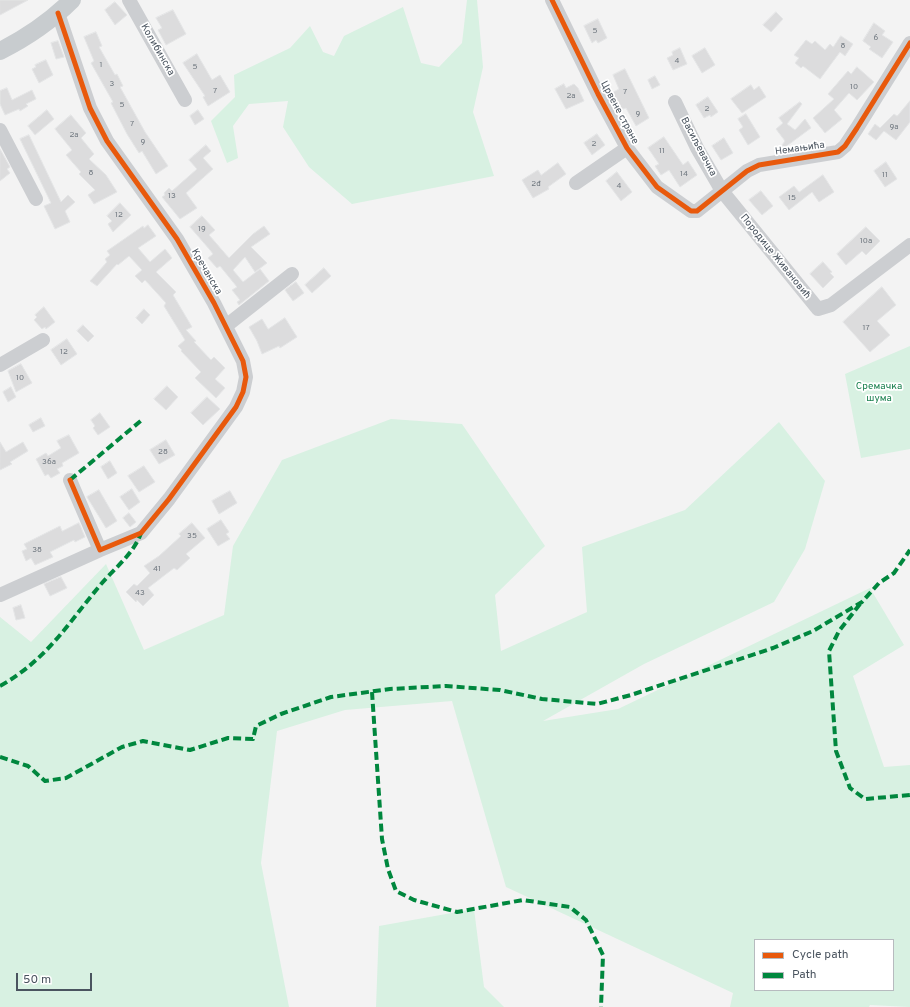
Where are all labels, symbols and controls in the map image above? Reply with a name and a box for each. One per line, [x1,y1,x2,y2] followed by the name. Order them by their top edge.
[137,22,177,78] street label: Колибинска
[593,26,597,36] house number: 5
[874,33,878,43] house number: 6
[841,41,845,51] house number: 8
[675,56,679,66] house number: 4
[100,60,102,70] house number: 1
[193,62,197,72] house number: 5
[110,79,114,89] house number: 3
[597,79,641,147] street label: Црвене стране
[850,82,858,92] house number: 10
[213,86,217,96] house number: 7
[623,87,627,97] house number: 7
[566,91,576,101] house number: 2a
[120,100,124,110] house number: 5
[705,104,709,114] house number: 2
[636,109,640,119] house number: 9
[677,116,719,178] street label: Васиљевачка
[130,119,134,129] house number: 7
[890,122,898,132] house number: 9a
[69,130,79,140] house number: 2a
[141,137,145,147] house number: 9
[592,139,596,149] house number: 2
[774,140,826,158] street label: Немањића
[659,146,665,156] house number: 11
[89,168,93,178] house number: 8
[680,169,688,179] house number: 14
[882,170,888,180] house number: 11
[531,179,541,189] house number: 2đ
[617,181,621,191] house number: 4
[168,191,176,201] house number: 13
[788,193,796,203] house number: 15
[115,210,123,220] house number: 12
[737,212,813,302] street label: Породице Живановић
[198,224,206,234] house number: 19
[860,236,872,246] house number: 10a
[188,247,224,297] street label: Кречанска
[862,323,870,333] house number: 17
[60,347,68,357] house number: 12
[16,373,24,383] house number: 10
[856,381,902,404] park label: Сремачка шума
[158,447,168,457] house number: 28
[42,457,56,467] house number: 36a
[187,531,197,541] house number: 35
[32,545,42,555] house number: 38
[153,564,161,574] house number: 41
[135,588,145,598] house number: 43
[754,939,894,991] legend
[792,947,849,963] text: Cycle path
[18,965,94,991] scale bar
[792,967,817,983] text: Path
[23,972,51,988] text: 50 m

